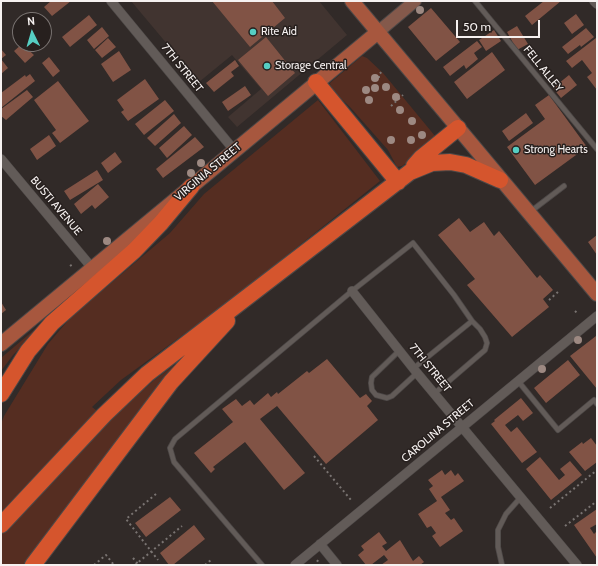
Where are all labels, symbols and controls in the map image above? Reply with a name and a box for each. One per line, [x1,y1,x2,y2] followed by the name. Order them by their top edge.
[12,12,52,52] north arrow
[458,12,542,38] scale bar
[27,14,36,28] text: N
[463,19,491,34] text: 50 m
[261,25,297,39] place label: Rite Aid
[248,27,258,37] marker: Rite Aid
[158,41,206,95] street label: 7TH STREET
[520,43,566,95] street label: FELL ALLEY
[275,59,347,73] place label: Storage Central
[262,61,272,71] marker: Storage Central
[172,140,244,204] street label: VIRGINIA STREET
[524,143,588,157] place label: Strong Hearts
[511,145,521,155] marker: Strong Hearts
[28,174,84,238] street label: BUSTI AVENUE
[406,341,454,395] street label: 7TH STREET
[399,397,477,465] street label: CAROLINA STREET

